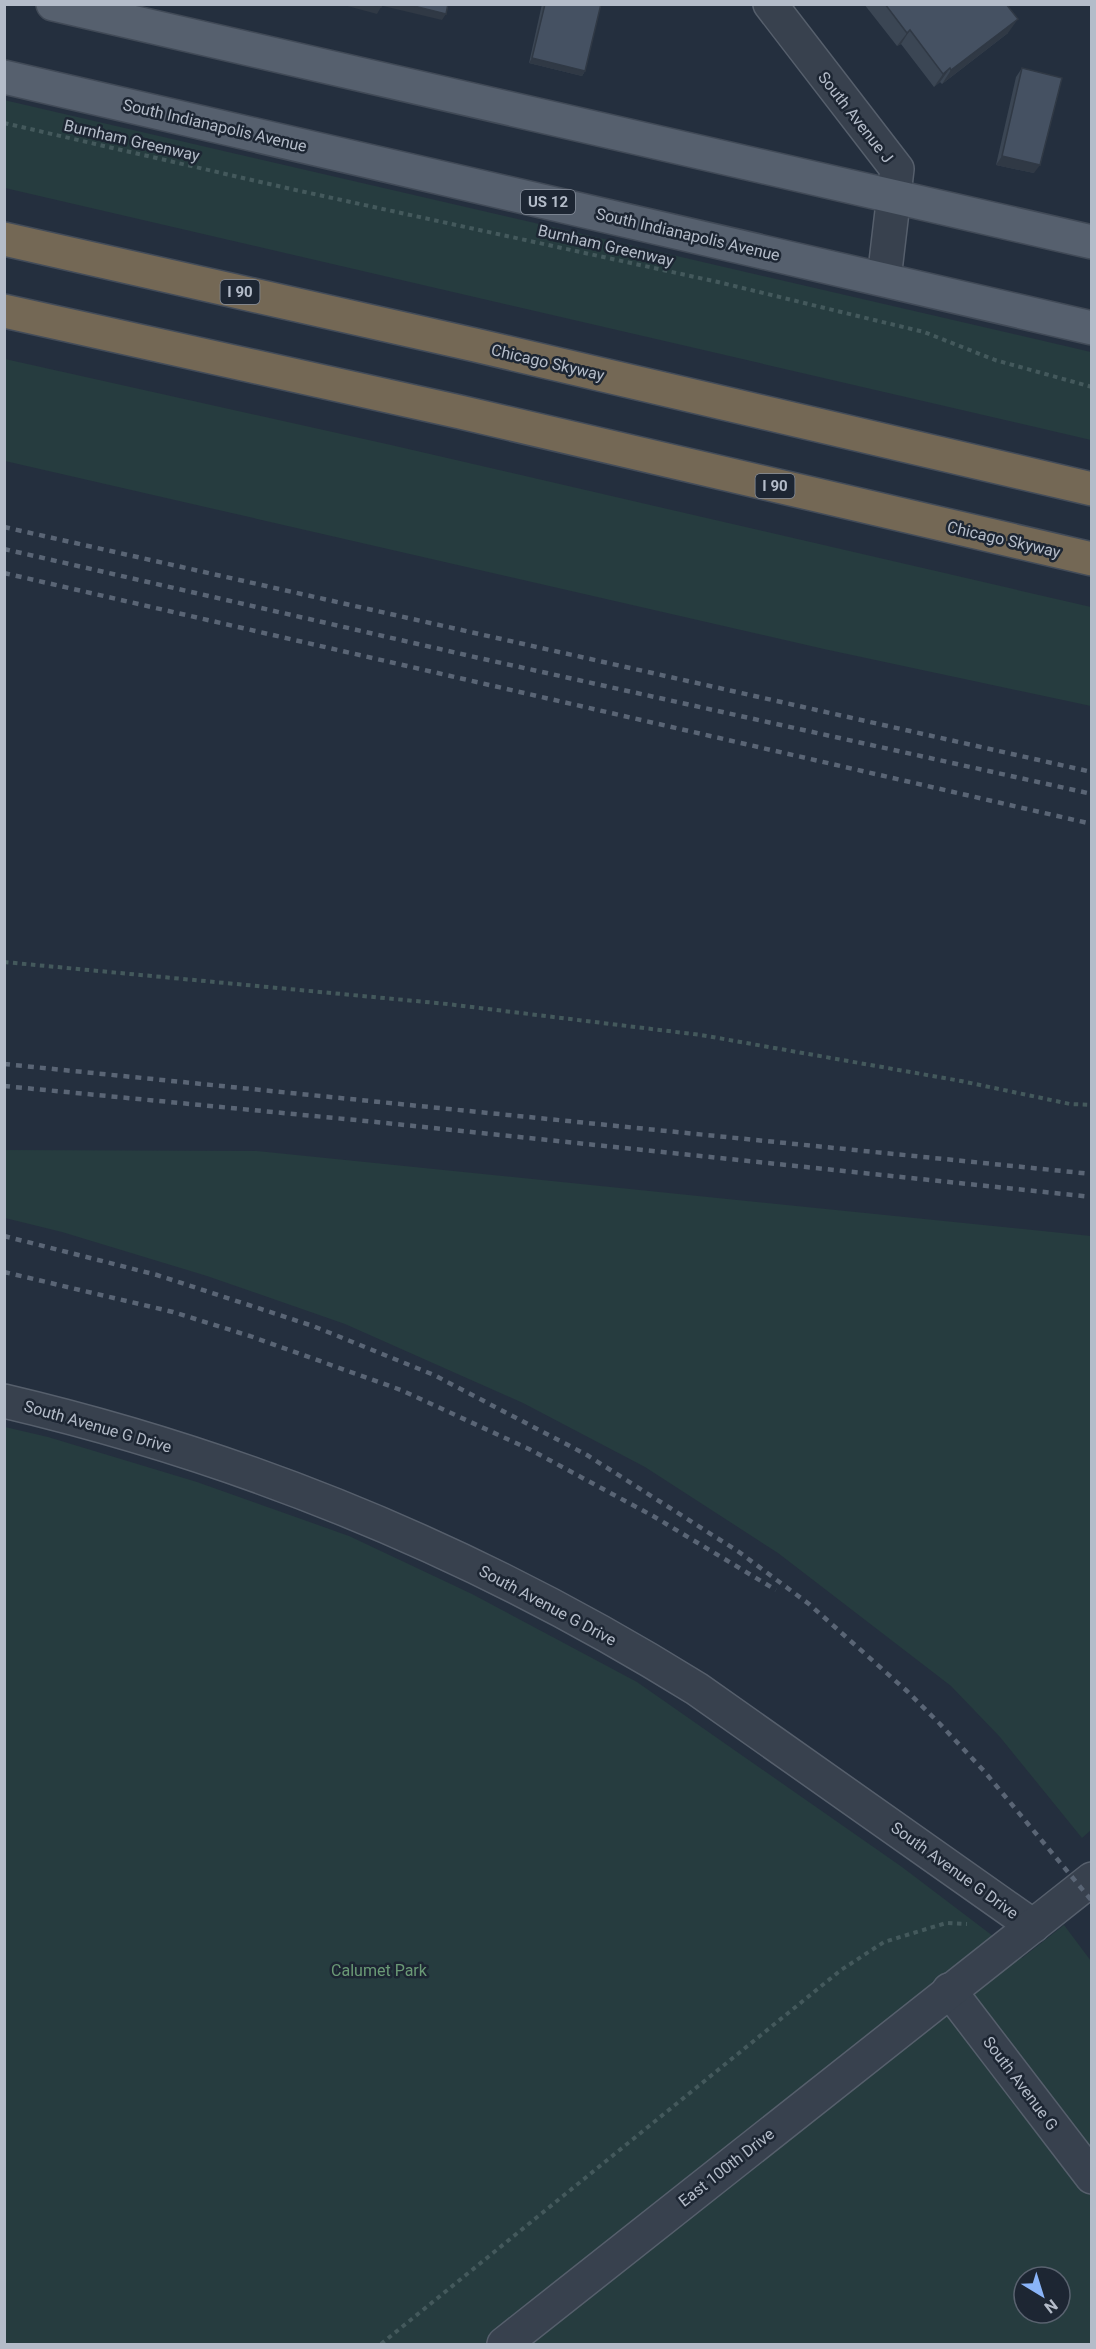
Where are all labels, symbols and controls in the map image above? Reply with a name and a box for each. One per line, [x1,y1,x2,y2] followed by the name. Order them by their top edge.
[814,68,897,167] street label: South Avenue J
[121,95,309,156] street label: South Indianapolis Avenue
[62,116,202,165] street label: Burnham Greenway
[521,190,575,214] road number: US 12
[594,204,782,265] street label: South Indianapolis Avenue
[536,221,676,270] street label: Burnham Greenway
[220,280,260,304] road number: I 90
[489,340,607,385] street label: Chicago Skyway
[756,474,794,498] road number: I 90
[945,517,1063,562] street label: Chicago Skyway
[22,1396,174,1457] street label: South Avenue G Drive
[476,1561,620,1650] street label: South Avenue G Drive
[887,1818,1022,1923] street label: South Avenue G Drive
[331,1961,428,1980] park label: Calumet Park
[979,2033,1062,2134] street label: South Avenue G
[675,2124,778,2211] street label: East 100th Drive
[1012,2265,1072,2325] north arrow
[1041,2295,1061,2317] text: N

